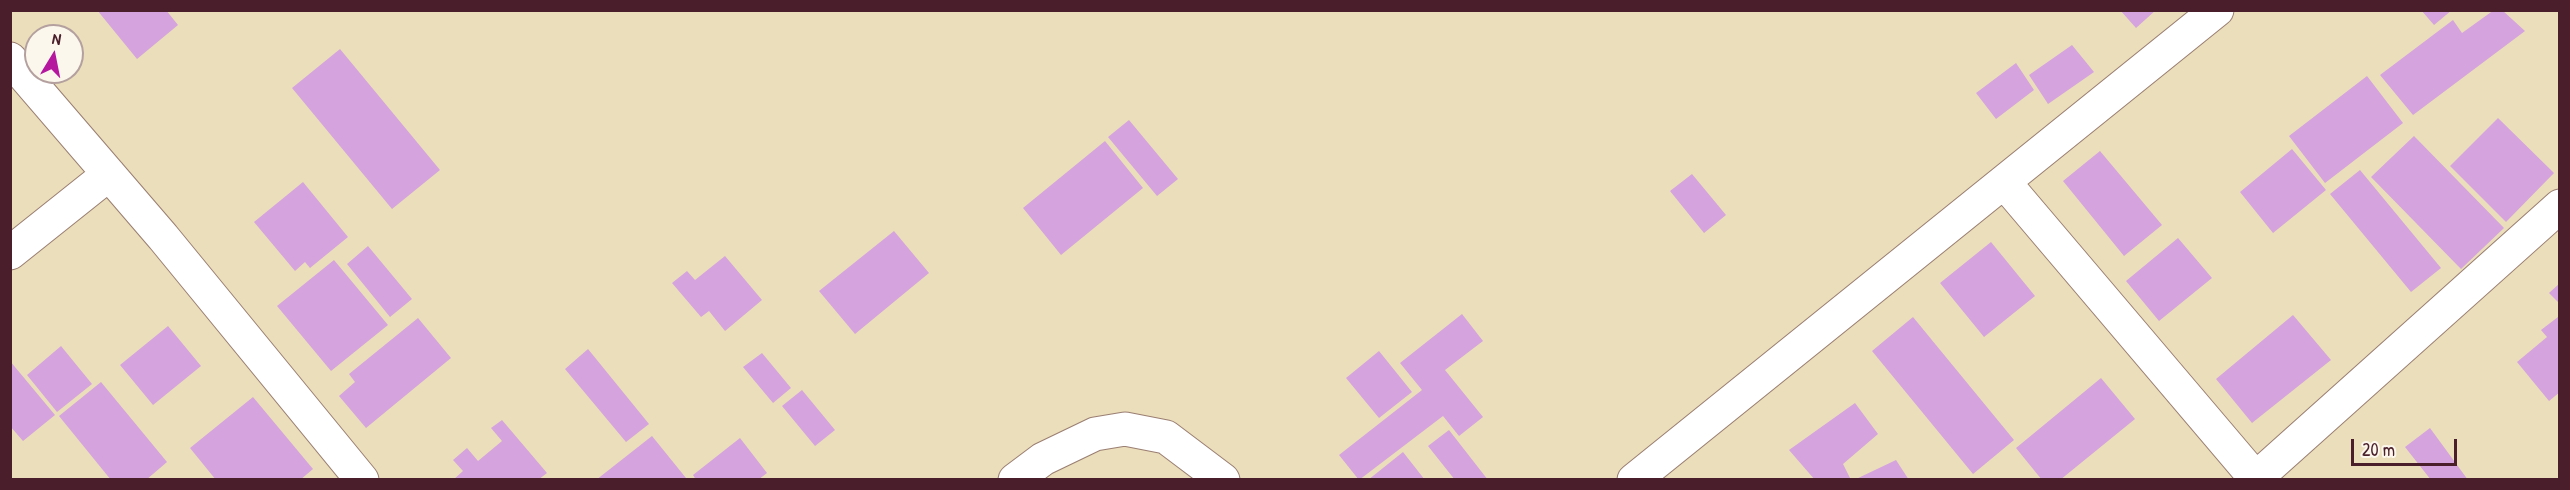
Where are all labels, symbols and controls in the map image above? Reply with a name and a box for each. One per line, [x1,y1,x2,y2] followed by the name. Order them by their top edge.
[24,24,84,84] north arrow
[51,27,63,50] text: N
[2354,427,2460,465] scale bar
[2362,437,2395,462] text: 20 m

